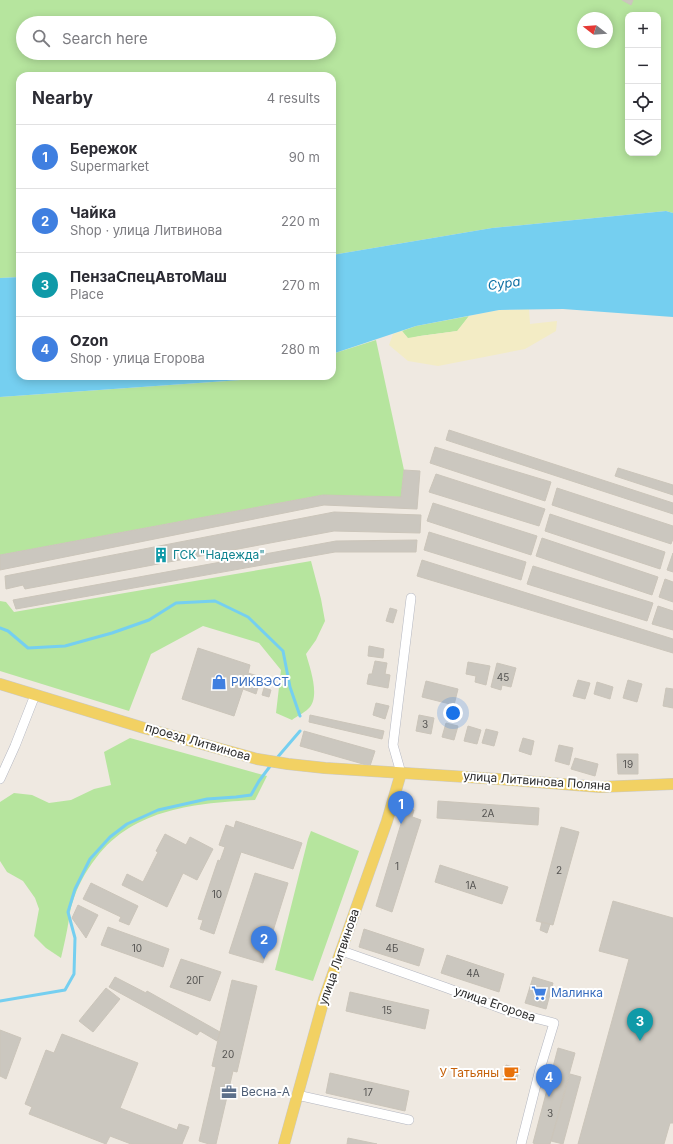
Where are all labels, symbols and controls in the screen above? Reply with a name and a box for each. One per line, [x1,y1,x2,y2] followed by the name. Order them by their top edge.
[577,12,613,48] north arrow
[625,12,661,156] map controls
[625,12,661,48] button: +
[16,16,336,60] search box
[30,27,52,49] icon: search
[62,29,148,48] text: Search here
[625,48,661,84] button: −
[625,84,661,120] button: locate
[32,88,93,108] text: Nearby
[267,90,320,106] text: 4 results
[625,120,661,156] button: layers
[70,139,137,158] text: Бережок
[42,149,48,165] text: 1
[289,149,320,165] text: 90 m
[70,158,149,174] text: Supermarket
[70,203,116,222] text: Чайка
[41,213,49,229] text: 2
[281,213,320,229] text: 220 m
[70,222,222,238] text: Shop · улица Литвинова
[70,267,227,286] text: ПензаСпецАвтоМаш
[487,273,521,293] water label: Сура
[41,277,49,293] text: 3
[282,277,320,293] text: 270 m
[70,286,104,302] text: Place
[70,331,108,350] text: Ozon
[41,341,49,357] text: 4
[281,341,320,357] text: 280 m
[70,350,205,366] text: Shop · улица Егорова
[152,546,170,564] building icon: ГСК "Надежда"
[173,547,265,562] place label: ГСК "Надежда"
[497,671,509,683] house number: 45
[210,673,228,691] shop icon: РИКВЭСТ
[231,674,289,689] place label: РИКВЭСТ
[443,703,463,723] your location
[422,718,428,730] house number: 3
[144,719,253,764] street label: проезд Литвинова
[623,758,633,770] house number: 19
[463,768,611,793] street label: улица Литвинова Поляна
[388,791,414,824] pin: 1
[482,807,495,819] house number: 2А
[395,860,399,872] house number: 1
[556,864,562,876] house number: 2
[466,879,477,891] house number: 1А
[212,888,222,900] house number: 10
[315,907,362,1007] street label: улица Литвинова
[251,926,277,959] pin: 2
[132,942,142,954] house number: 10
[386,942,398,954] house number: 4Б
[466,967,480,979] house number: 4А
[186,974,204,986] house number: 20Г
[453,983,538,1024] street label: улица Егорова
[530,984,548,1002] supermarket icon: Малинка
[551,985,603,1000] place label: Малинка
[382,1004,392,1016] house number: 15
[627,1008,653,1041] pin: 3
[222,1048,234,1060] house number: 20
[502,1064,520,1082] cafe icon: У Татьяны
[536,1064,562,1097] pin: 4
[439,1065,499,1080] place label: У Татьяны
[220,1083,238,1101] office icon: Весна-А
[241,1084,290,1099] place label: Весна-А
[363,1086,373,1098] house number: 17
[547,1107,553,1119] house number: 3

